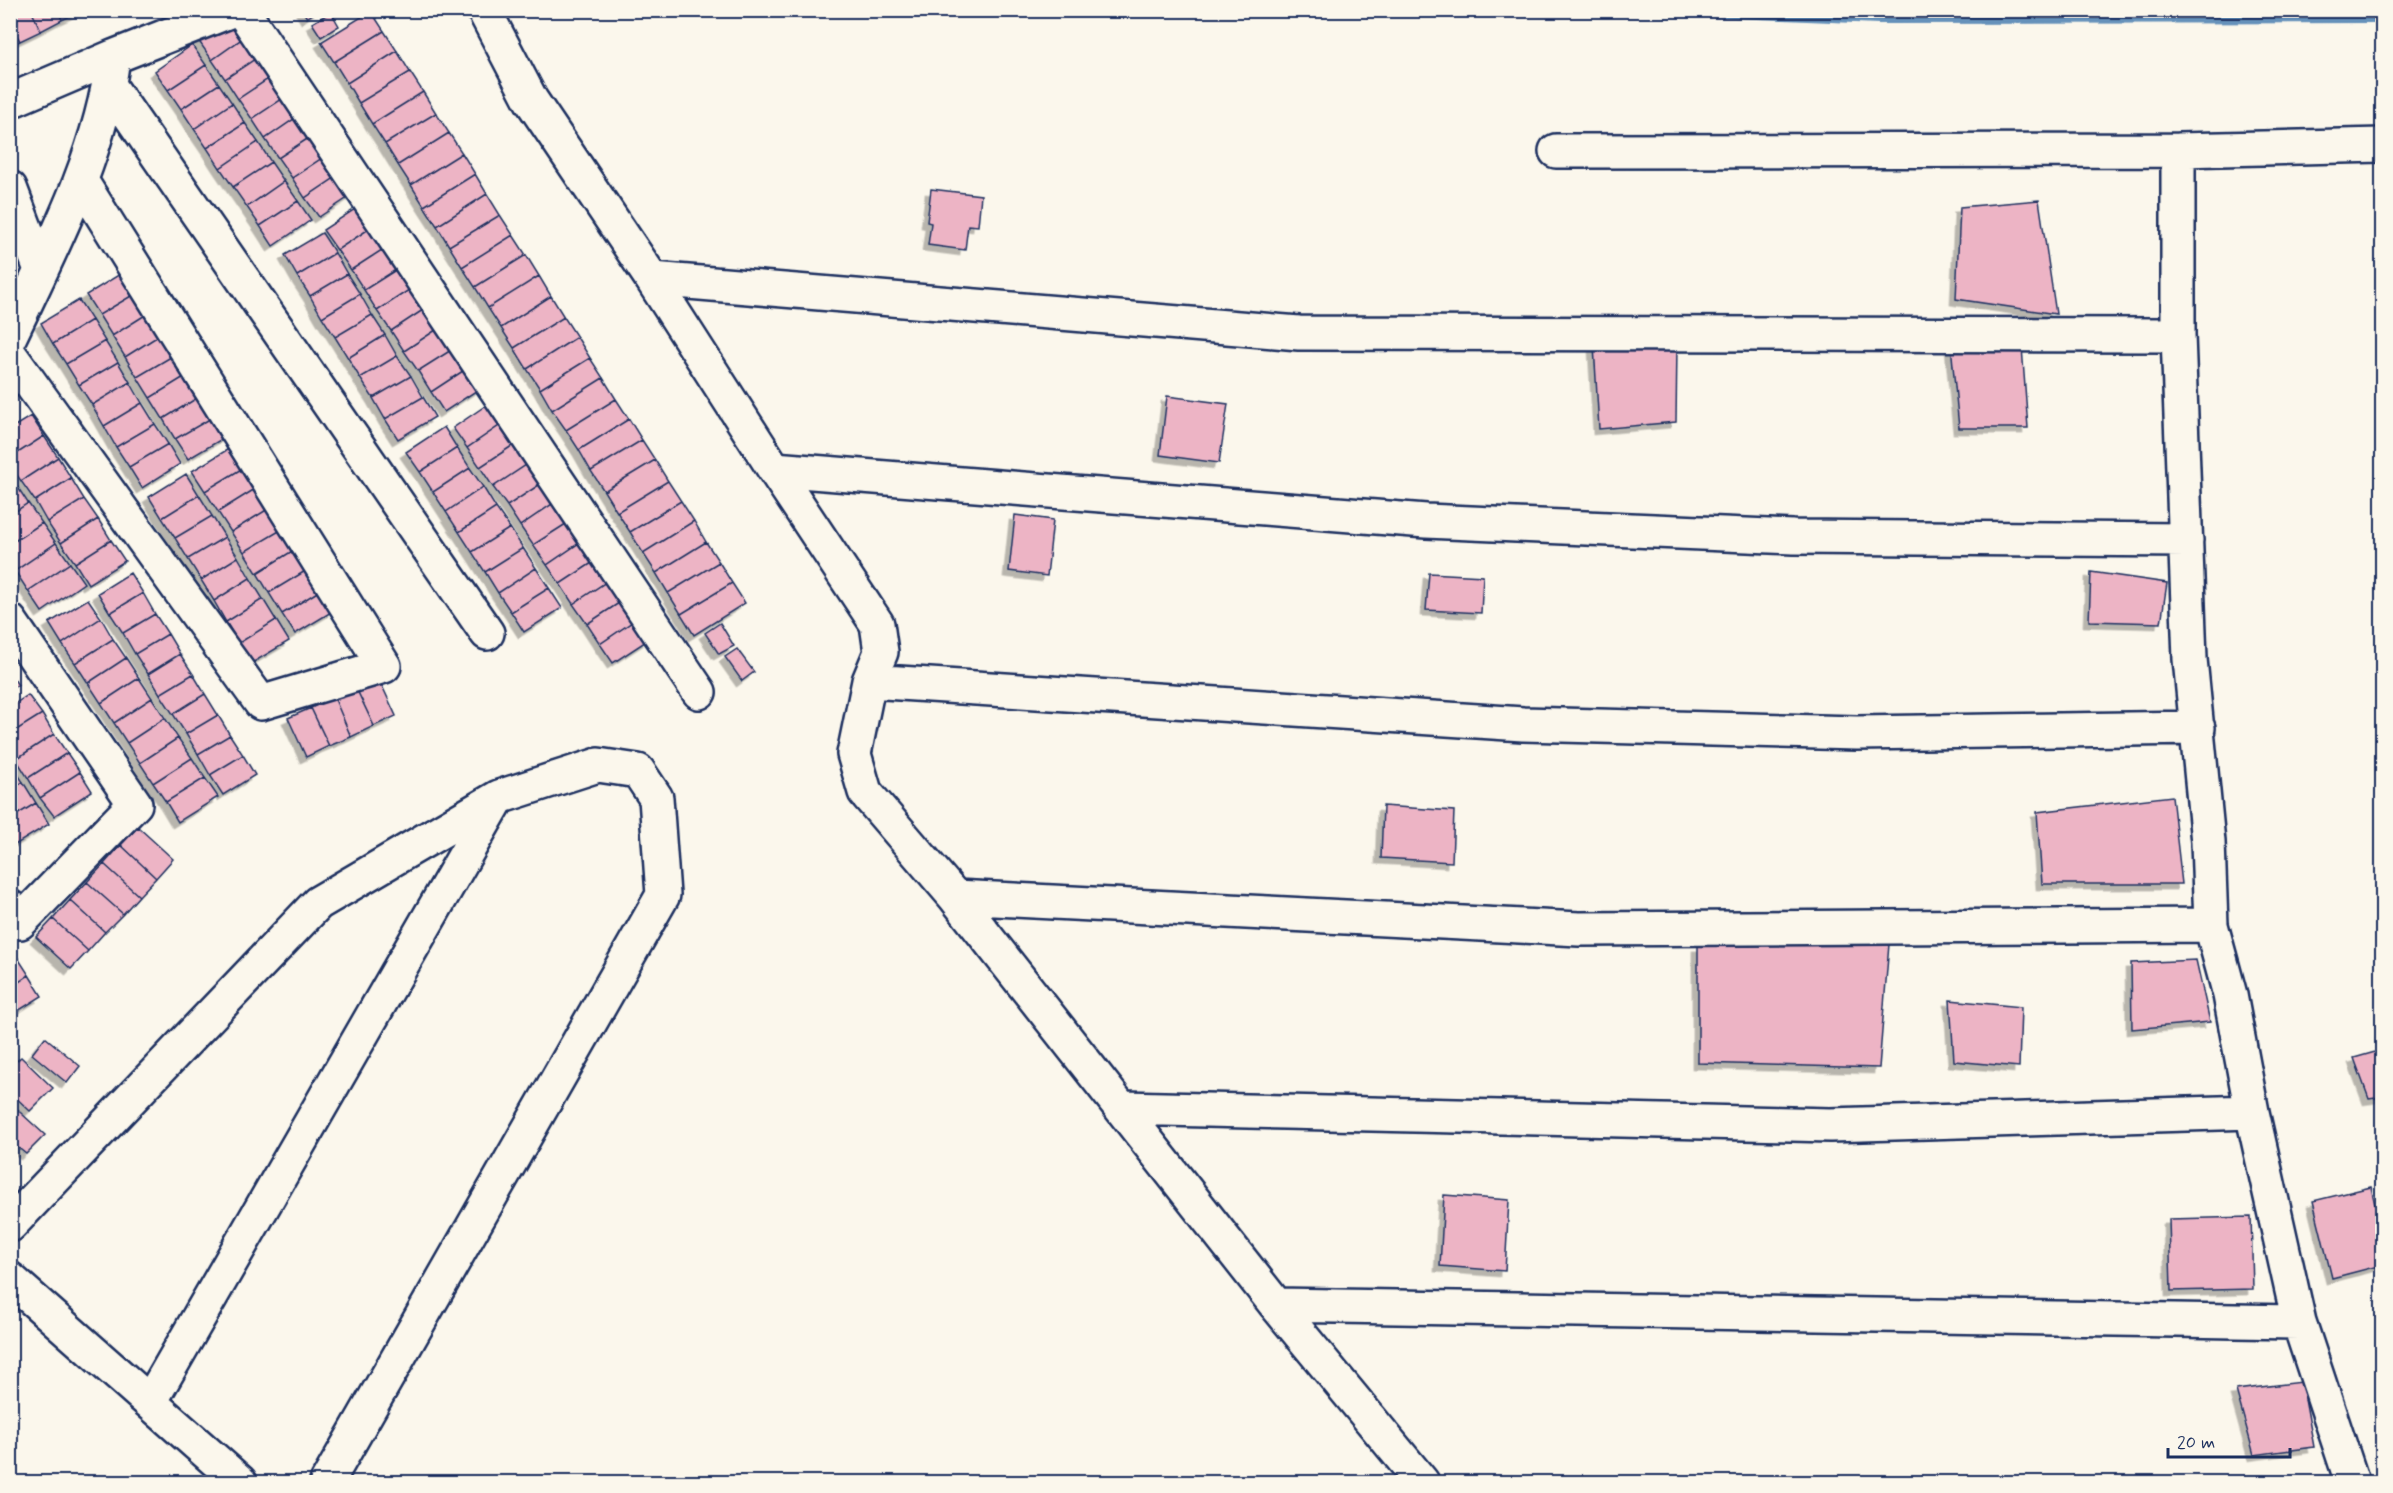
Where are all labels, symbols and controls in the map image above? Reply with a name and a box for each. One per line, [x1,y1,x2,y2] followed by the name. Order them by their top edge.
[2168,1421,2290,1459] scale bar
[2177,1431,2215,1455] text: 20 m

